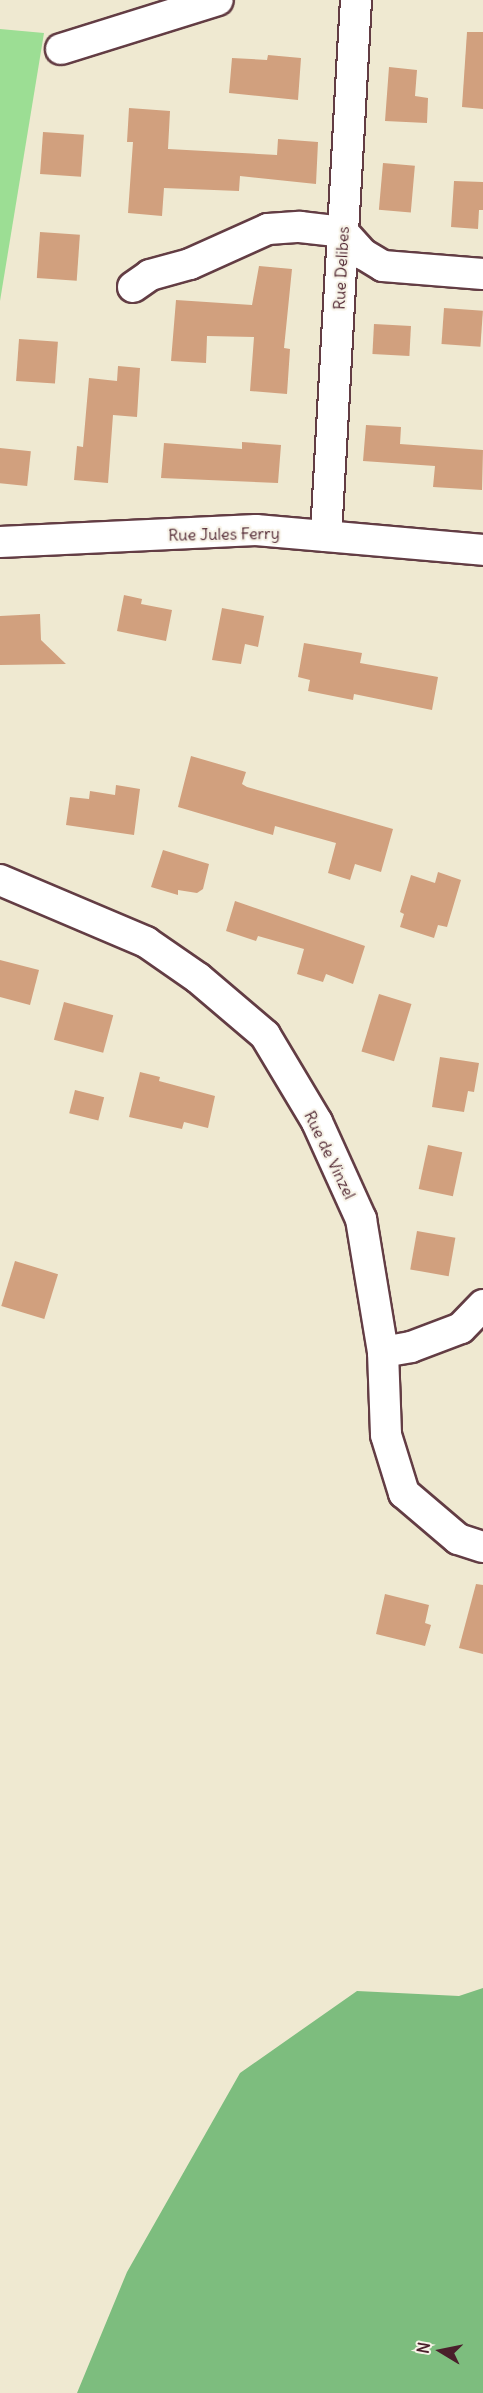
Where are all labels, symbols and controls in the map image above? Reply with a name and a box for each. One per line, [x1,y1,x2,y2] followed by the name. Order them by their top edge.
[329,226,353,310] street label: Rue Delibes
[168,523,280,545] street label: Rue Jules Ferry
[300,1108,360,1202] street label: Rue de Vinzel
[411,2321,471,2381] north arrow
[412,2341,434,2355] text: N

